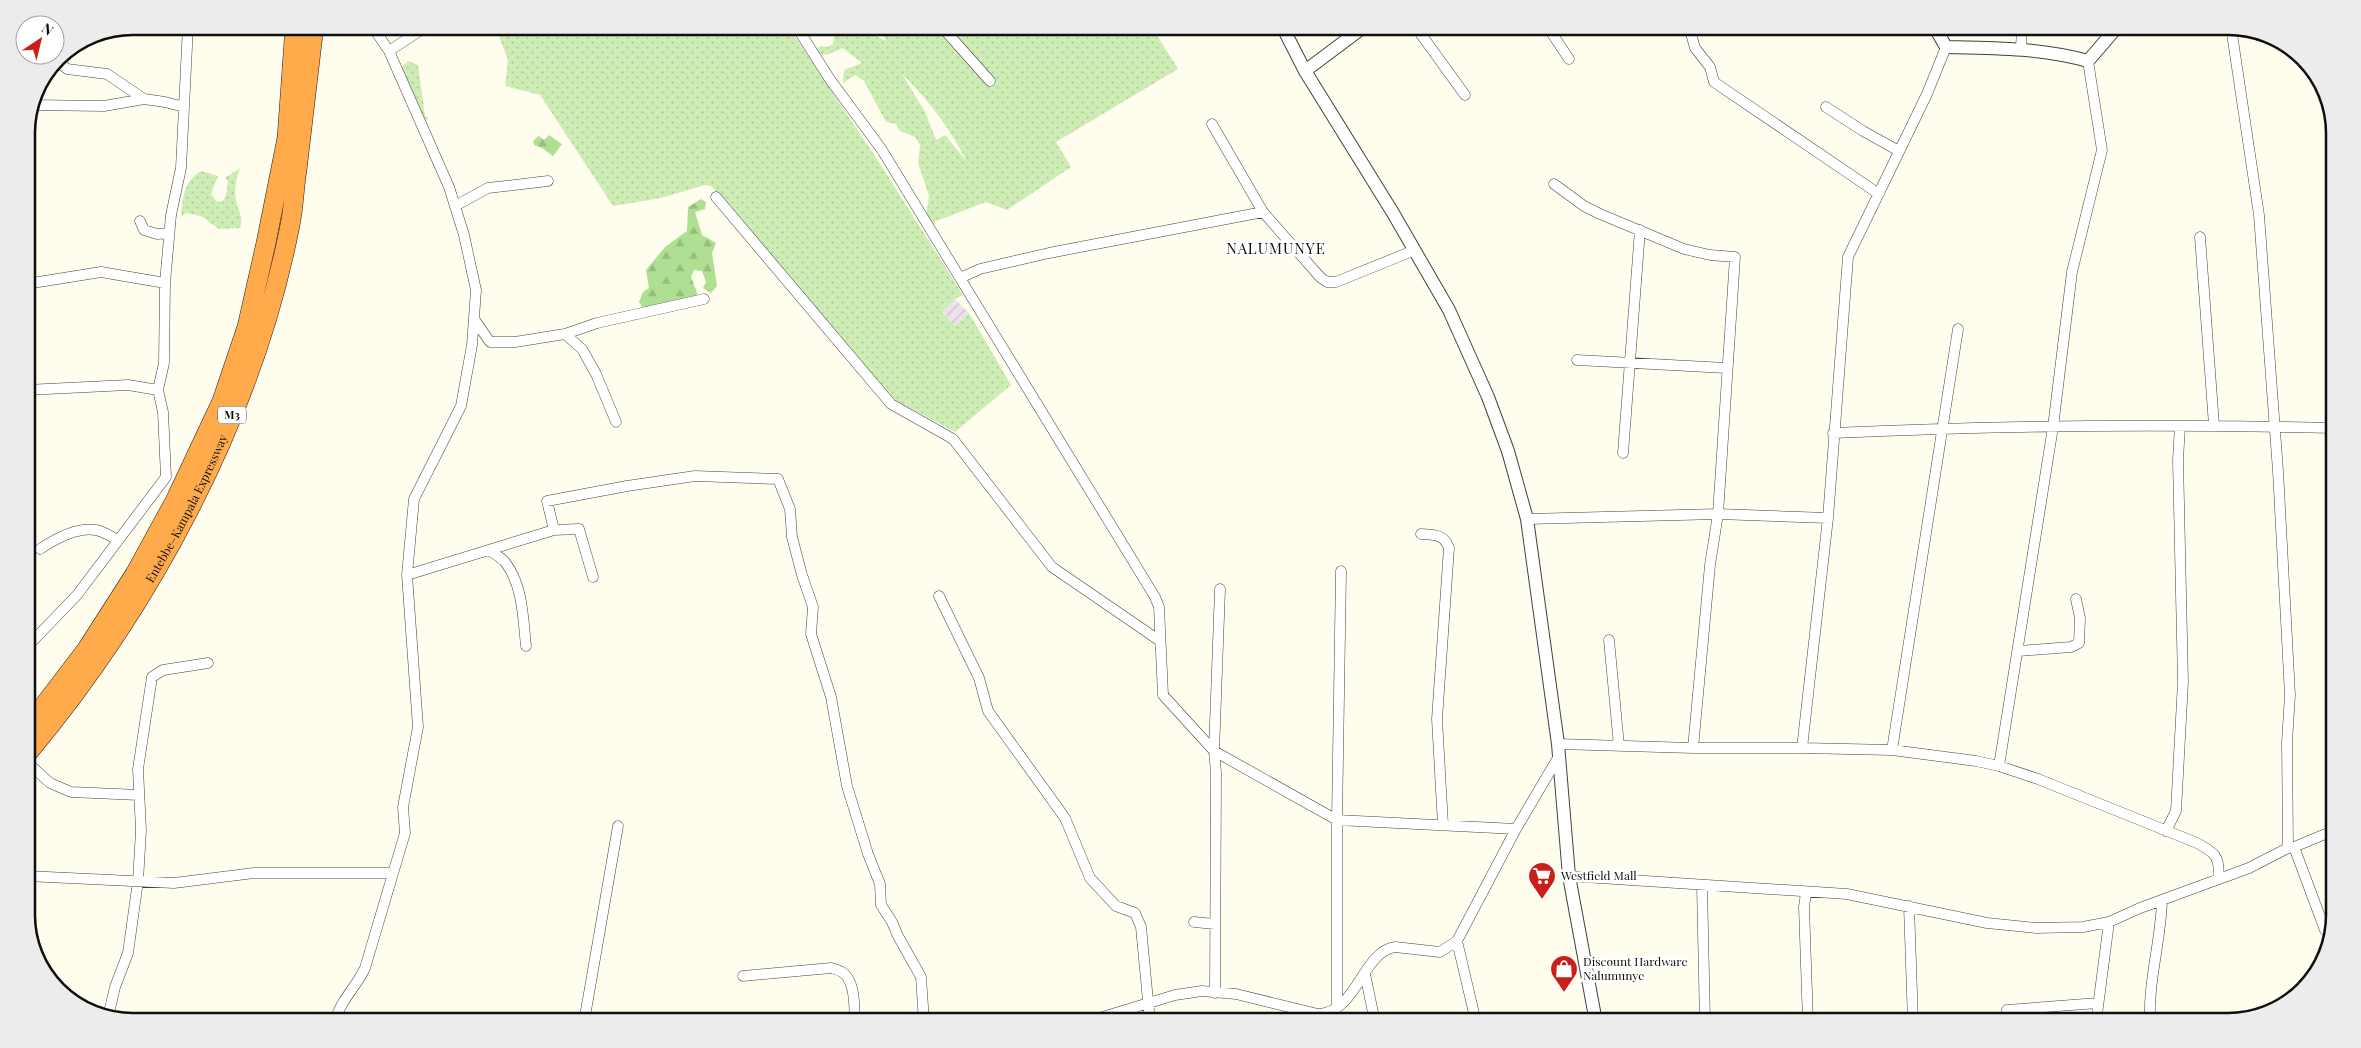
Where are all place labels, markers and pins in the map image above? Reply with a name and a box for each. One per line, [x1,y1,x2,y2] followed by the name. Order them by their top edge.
[1527,861,1557,900] supermarket icon: Westfield Mall
[1560,867,1637,883] place label: Westfield Mall
[1583,953,1688,983] place label: Discount Hardware Nalumunye
[1549,954,1579,993] shop icon: Discount Hardware Nalumunye

